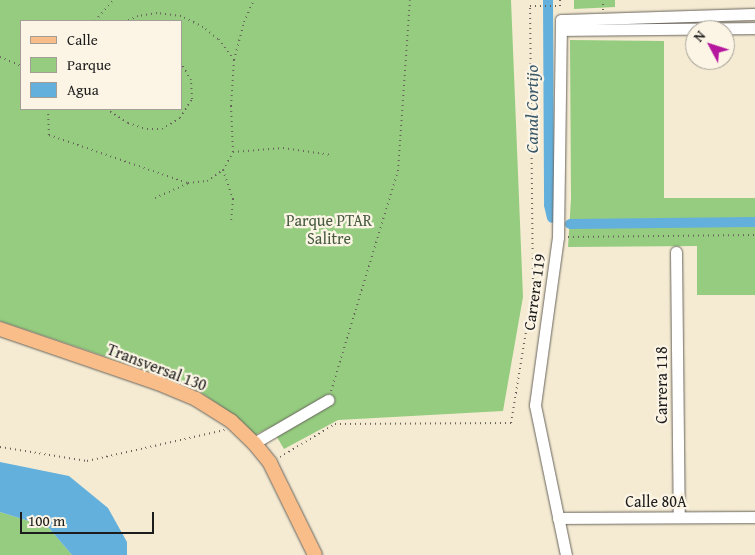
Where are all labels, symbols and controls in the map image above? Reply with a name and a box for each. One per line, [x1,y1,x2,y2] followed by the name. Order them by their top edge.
[20,20,182,110] legend
[685,20,735,70] north arrow
[689,26,710,46] text: N
[67,29,98,50] text: Calle
[67,54,111,75] text: Parque
[521,65,543,153] water label: Canal Cortijo
[67,79,99,100] text: Agua
[286,210,372,248] park label: Parque PTAR Salitre
[519,252,549,332] street label: Carrera 119
[105,339,209,395] street label: Transversal 130
[651,346,671,424] street label: Carrera 118
[625,491,687,511] street label: Calle 80A
[22,502,156,534] scale bar
[28,510,65,531] text: 100 m

